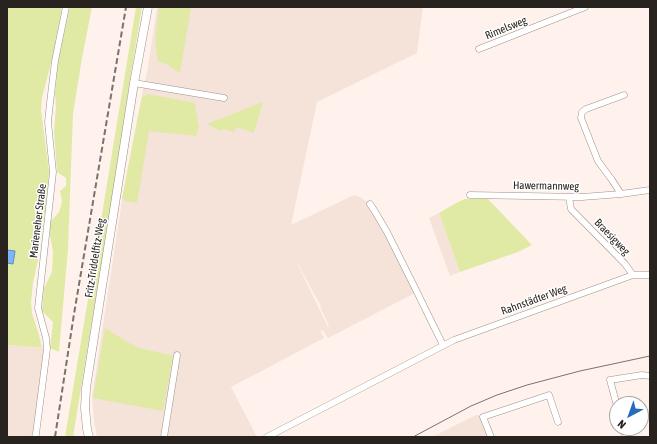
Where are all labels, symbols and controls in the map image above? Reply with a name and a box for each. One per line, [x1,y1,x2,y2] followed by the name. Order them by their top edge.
[483,14,529,42] street label: Rimelsweg
[513,179,579,193] street label: Hawermannweg
[27,183,49,259] street label: Marieneher Straße
[591,216,633,258] street label: Braesigweg
[82,217,108,299] street label: Fritz-Triddelfitz-Weg
[499,282,569,318] street label: Rahnstädter Weg
[609,396,649,436] north arrow
[615,418,628,431] text: N

